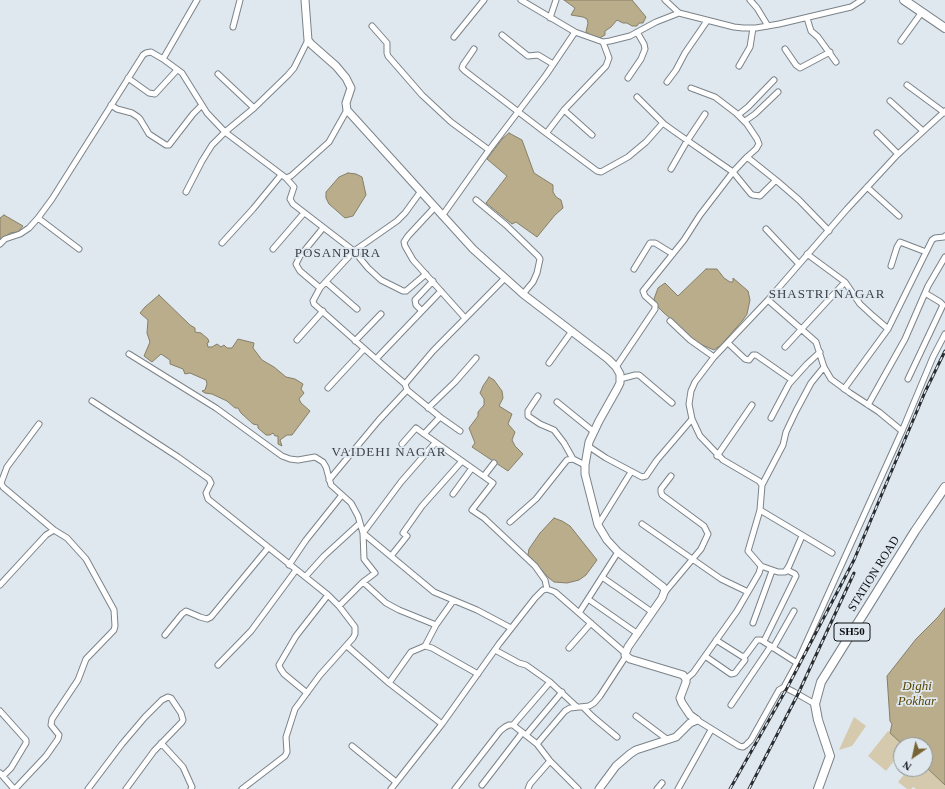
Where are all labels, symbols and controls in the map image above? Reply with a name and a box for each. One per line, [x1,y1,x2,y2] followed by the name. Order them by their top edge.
[295,246,381,262] district label: POSANPURA
[771,287,883,303] district label: SHASTRI NAGAR
[334,445,444,461] district label: VAIDEHI NAGAR
[845,534,903,614] street label: STATION ROAD
[834,623,870,641] road number: SH50
[895,679,939,710] water label: Dighi Pokhar
[893,737,933,777] north arrow
[900,759,914,773] text: N

